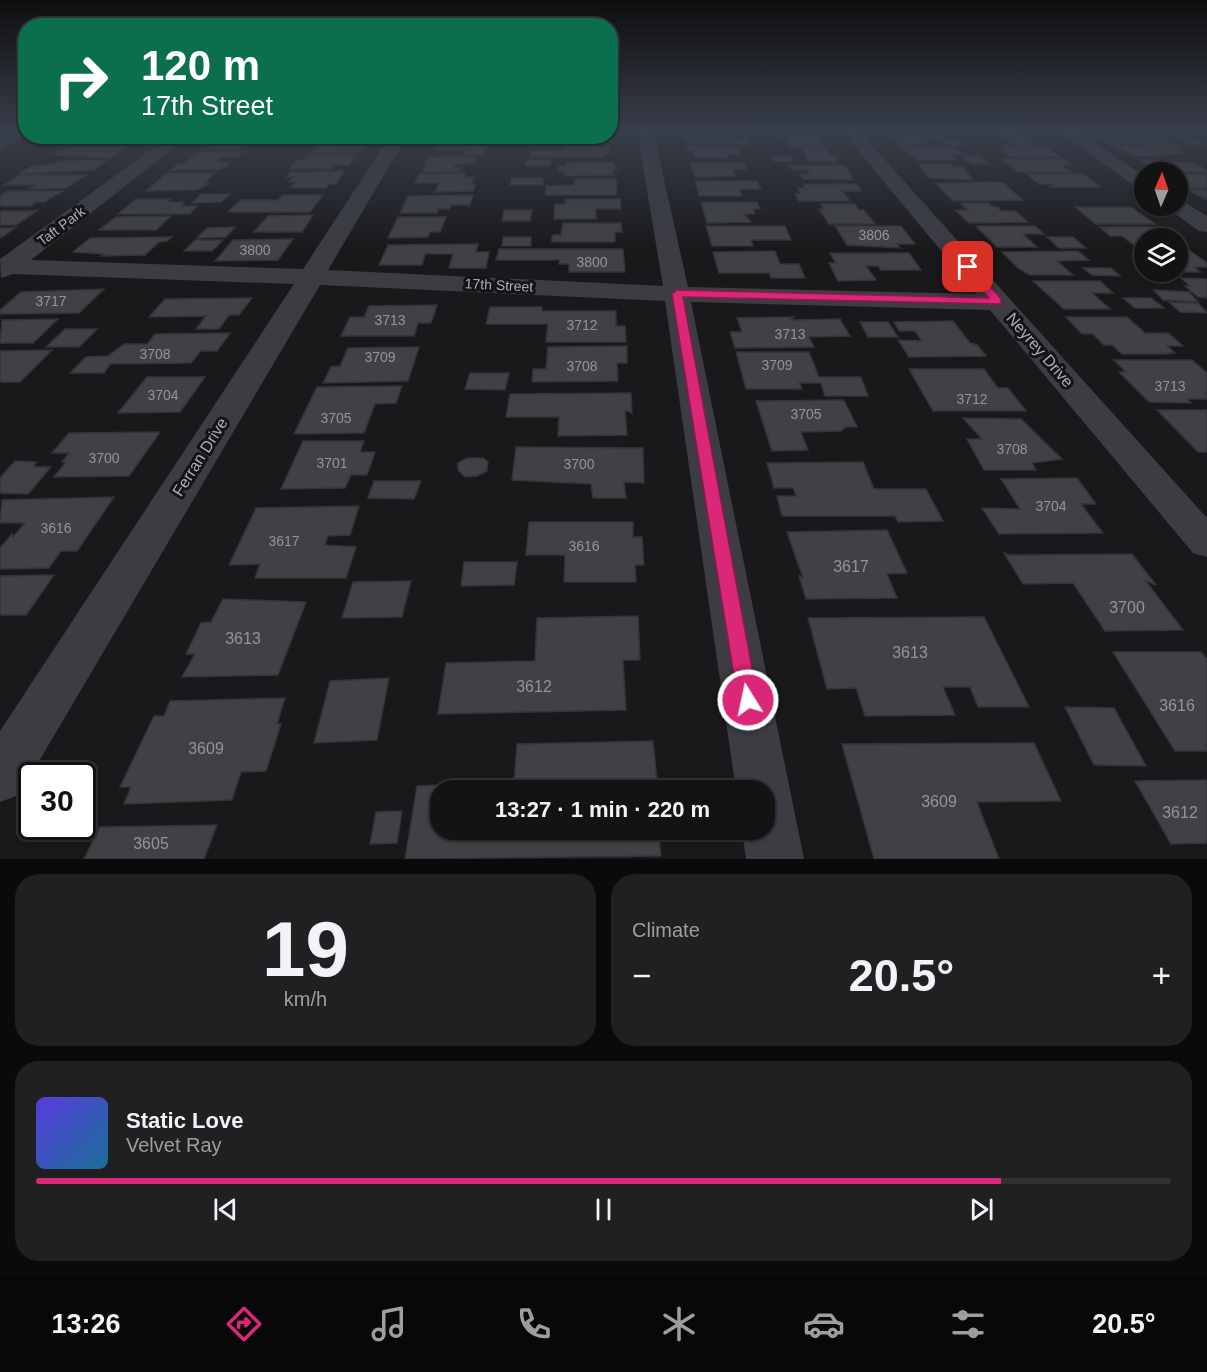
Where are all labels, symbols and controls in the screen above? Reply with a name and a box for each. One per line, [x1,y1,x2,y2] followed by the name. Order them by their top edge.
[42,42,120,120] icon: right
[141,42,260,89] text: 120 m
[141,91,273,121] text: 17th Street
[1134,162,1188,216] north arrow
[1134,162,1188,282] map controls
[34,202,89,249] street label: Taft Park
[858,227,890,243] house number: 3806
[1134,228,1188,282] button: layers
[942,241,993,292] pin
[239,242,271,258] house number: 3800
[951,250,984,283] icon: arrive
[576,254,608,270] house number: 3800
[464,275,534,295] street label: 17th Street
[35,293,67,309] house number: 3717
[1003,310,1077,391] street label: Neyrey Drive
[374,312,406,328] house number: 3713
[566,317,598,333] house number: 3712
[774,326,806,342] house number: 3713
[139,346,171,362] house number: 3708
[364,349,396,365] house number: 3709
[761,357,793,373] house number: 3709
[566,358,598,374] house number: 3708
[1154,378,1186,394] house number: 3713
[147,387,179,403] house number: 3704
[956,391,988,407] house number: 3712
[790,406,822,422] house number: 3705
[320,410,352,426] house number: 3705
[169,415,231,499] street label: Ferran Drive
[996,441,1028,457] house number: 3708
[88,450,120,466] house number: 3700
[316,455,348,471] house number: 3701
[563,456,595,472] house number: 3700
[1035,498,1067,514] house number: 3704
[40,520,72,536] house number: 3616
[268,533,300,549] house number: 3617
[568,538,600,554] house number: 3616
[833,558,869,575] house number: 3617
[1109,599,1145,616] house number: 3700
[225,630,261,647] house number: 3613
[892,644,928,661] house number: 3613
[716,668,780,732] position arrow
[516,678,552,695] house number: 3612
[1159,697,1195,714] house number: 3616
[188,740,224,757] house number: 3609
[18,762,96,840] speed limit sign: 30
[921,793,957,810] house number: 3609
[495,797,710,822] text: 13:27 · 1 min · 220 m
[1162,804,1198,821] house number: 3612
[133,835,169,852] house number: 3605
[262,905,349,993] text: 19
[632,919,700,941] text: Climate
[849,950,954,1001] text: 20.5°
[632,957,651,994] text: −
[1152,957,1171,994] text: +
[284,988,327,1010] text: km/h
[126,1108,243,1133] text: Static Love
[126,1134,222,1156] text: Velvet Ray
[209,1193,242,1226] icon: previous
[587,1193,620,1226] icon: pause
[965,1193,998,1226] icon: next
[223,1303,265,1345] icon: directions
[368,1303,410,1345] icon: music
[513,1303,555,1345] icon: phone
[658,1303,700,1345] icon: climate
[803,1303,845,1345] icon: car
[947,1303,989,1345] icon: filters
[51,1309,120,1339] text: 13:26
[1092,1309,1156,1339] text: 20.5°

